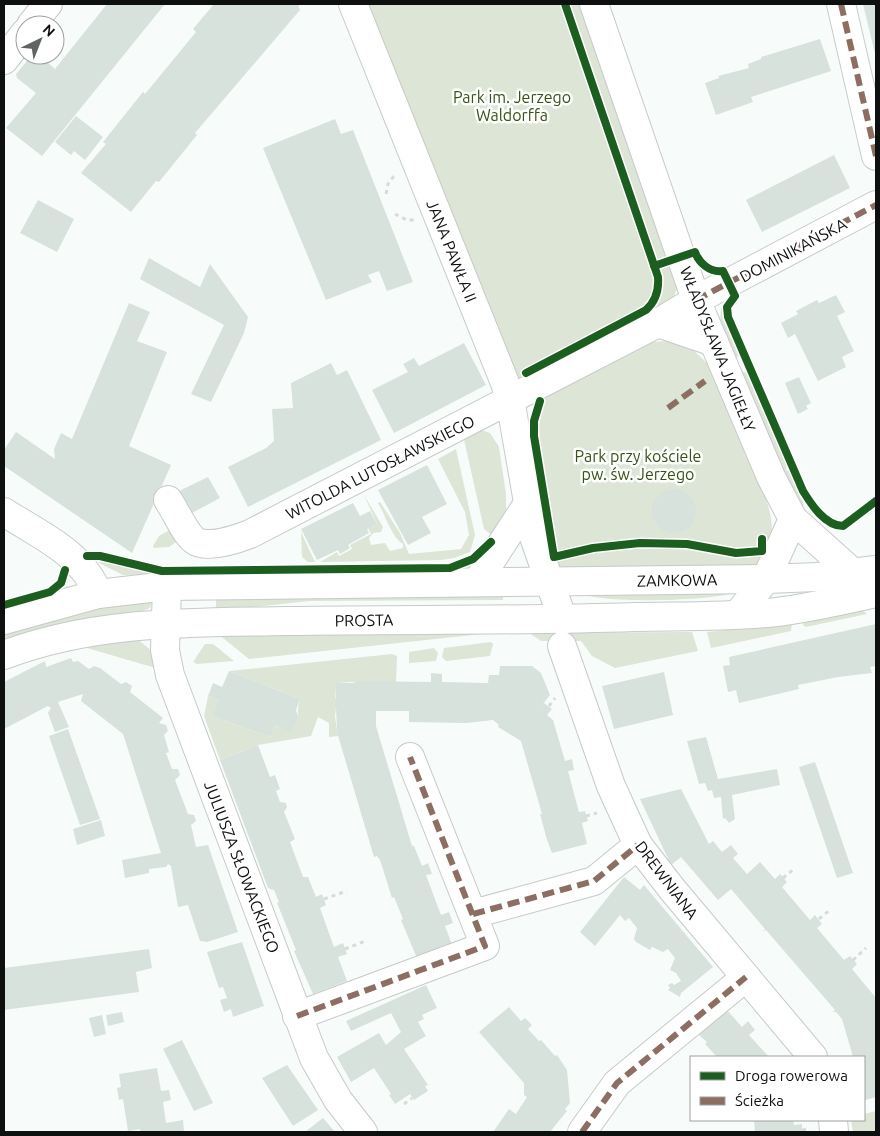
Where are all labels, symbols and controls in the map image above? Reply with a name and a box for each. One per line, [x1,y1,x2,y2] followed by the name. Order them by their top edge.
[15,15,65,65] north arrow
[40,21,58,40] text: N
[453,88,571,124] park label: Park im. Jerzego Waldorffa
[423,197,481,305] street label: JANA PAWŁA II
[736,212,850,286] street label: DOMINIKAŃSKA
[677,264,760,435] street label: WŁADYSŁAWA JAGIEŁŁY
[283,411,477,523] street label: WITOLDA LUTOSŁAWSKIEGO
[575,447,701,483] park label: Park przy kościele pw. św. Jerzego
[637,570,718,590] street label: ZAMKOWA
[334,610,394,630] street label: PROSTA
[201,778,283,956] street label: JULIUSZA SŁOWACKIEGO
[632,838,702,923] street label: DREWNIANA
[690,1056,865,1121] legend
[735,1067,848,1084] text: Droga rowerowa
[735,1092,784,1109] text: Ścieżka

